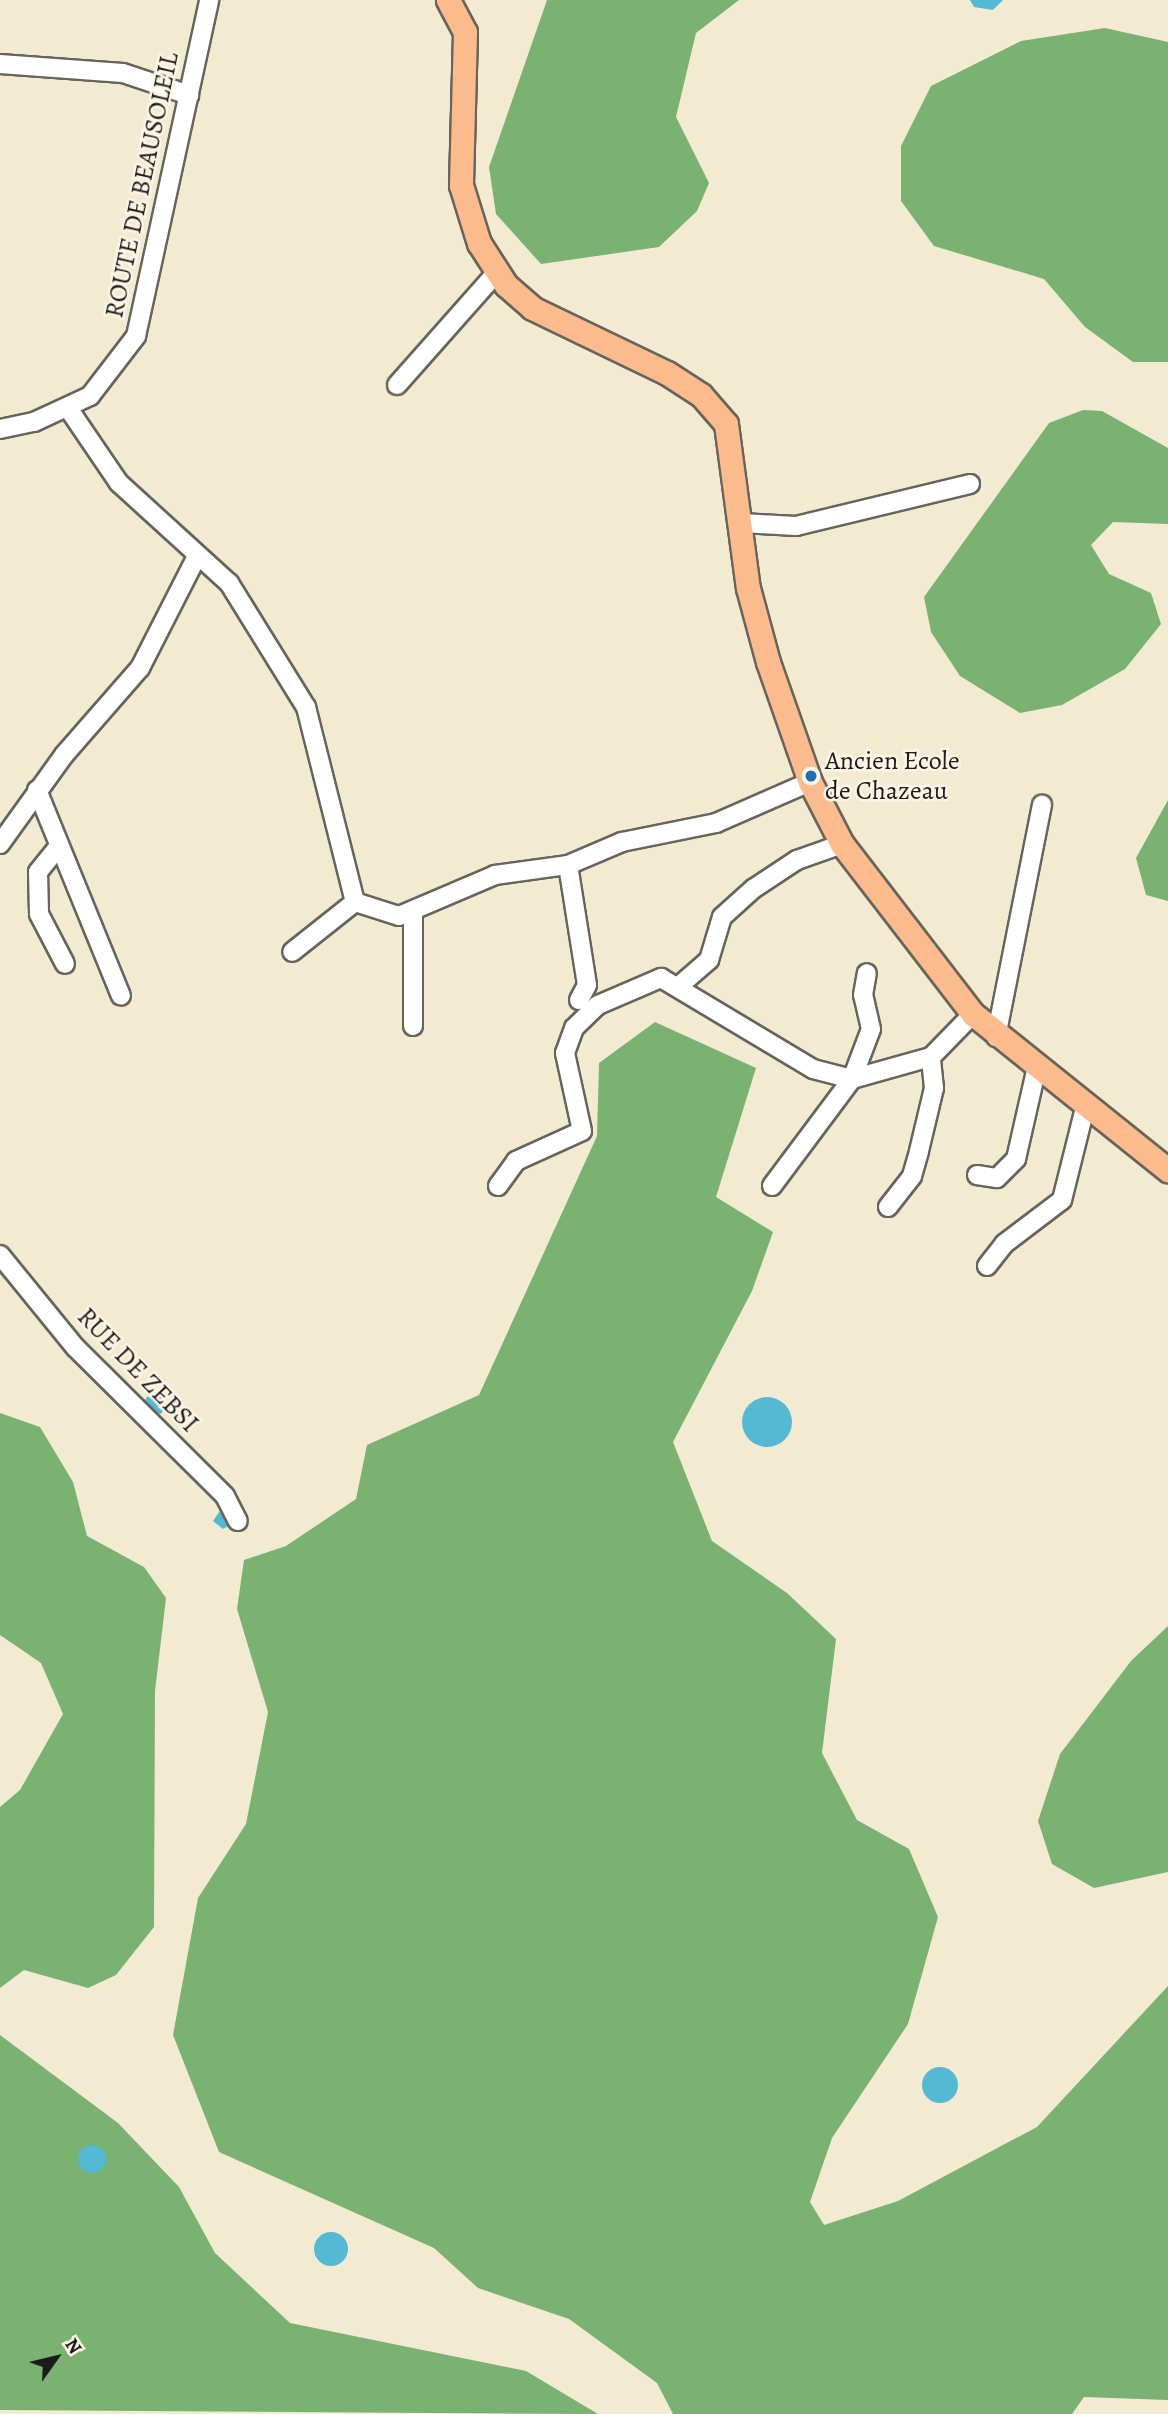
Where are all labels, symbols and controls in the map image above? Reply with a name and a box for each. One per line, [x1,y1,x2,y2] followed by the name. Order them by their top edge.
[99,49,185,321] street label: ROUTE DE BEAUSOLEIL
[825,745,960,806] place label: Ancien Ecole de Chazeau
[803,768,819,784] marker: Ancien Ecole de Chazeau
[71,1301,205,1439] street label: RUE DE ZEBSI
[21,2323,91,2393] north arrow
[59,2333,88,2359] text: N

